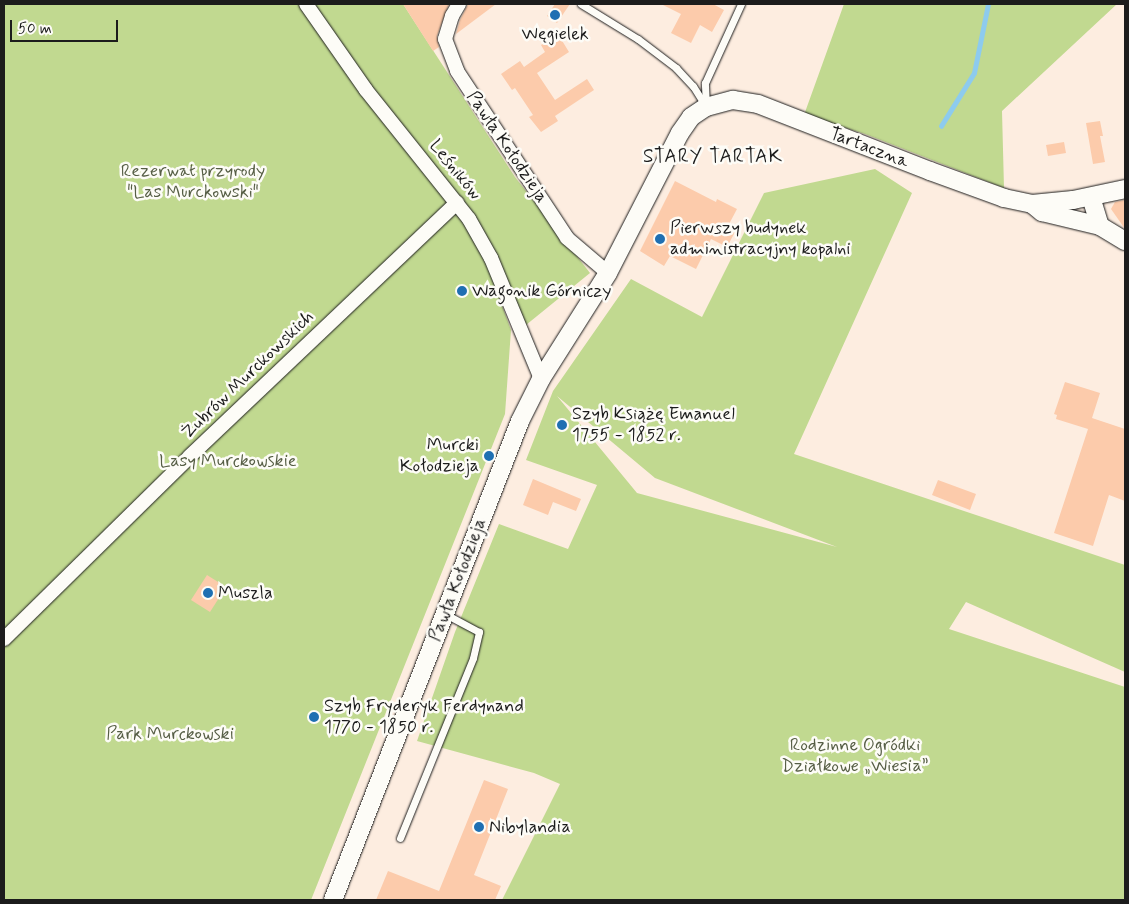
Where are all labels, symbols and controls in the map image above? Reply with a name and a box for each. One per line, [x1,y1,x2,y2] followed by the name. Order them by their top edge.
[549,9,561,21] marker: Węgielek
[12,10,120,42] scale bar
[18,19,52,39] text: 50 m
[521,23,589,45] place label: Węgielek
[462,87,552,207] street label: Pawła Kołodzieja
[826,123,912,173] street label: Tartaczna
[424,135,486,205] street label: Leśników
[639,146,787,168] district label: STARY TARTAK
[121,161,265,203] park label: Rezerwat przyrody "Las Murckowski"
[670,218,850,260] place label: Pierwszy budynek administracyjny kopalni
[654,233,666,245] marker: Pierwszy budynek administracyjny kopalni
[472,280,611,302] place label: Wagonik Górniczy
[456,285,468,297] marker: Wagonik Górniczy
[180,309,316,441] street label: Żubrów Murckowskich
[572,404,736,446] place label: Szyb Książę Emanuel 1755 - 1852 r.
[556,419,568,431] marker: Szyb Książę Emanuel 1755 - 1852 r.
[400,435,479,478] place label: Murcki Kołodzieja
[159,450,297,472] park label: Lasy Murckowskie
[483,450,495,462] marker: Murcki Kołodzieja
[425,515,491,645] street label: Pawła Kołodzieja
[218,582,273,604] place label: Muszla
[202,587,214,599] marker: Muszla
[324,696,523,739] place label: Szyb Fryderyk Ferdynand 1770 - 1850 r.
[308,711,320,723] marker: Szyb Fryderyk Ferdynand 1770 - 1850 r.
[106,723,234,745] park label: Park Murckowski
[782,735,928,778] park label: Rodzinne Ogródki Działkowe „Wiesia”
[489,816,571,838] place label: Nibylandia
[473,821,485,833] marker: Nibylandia

